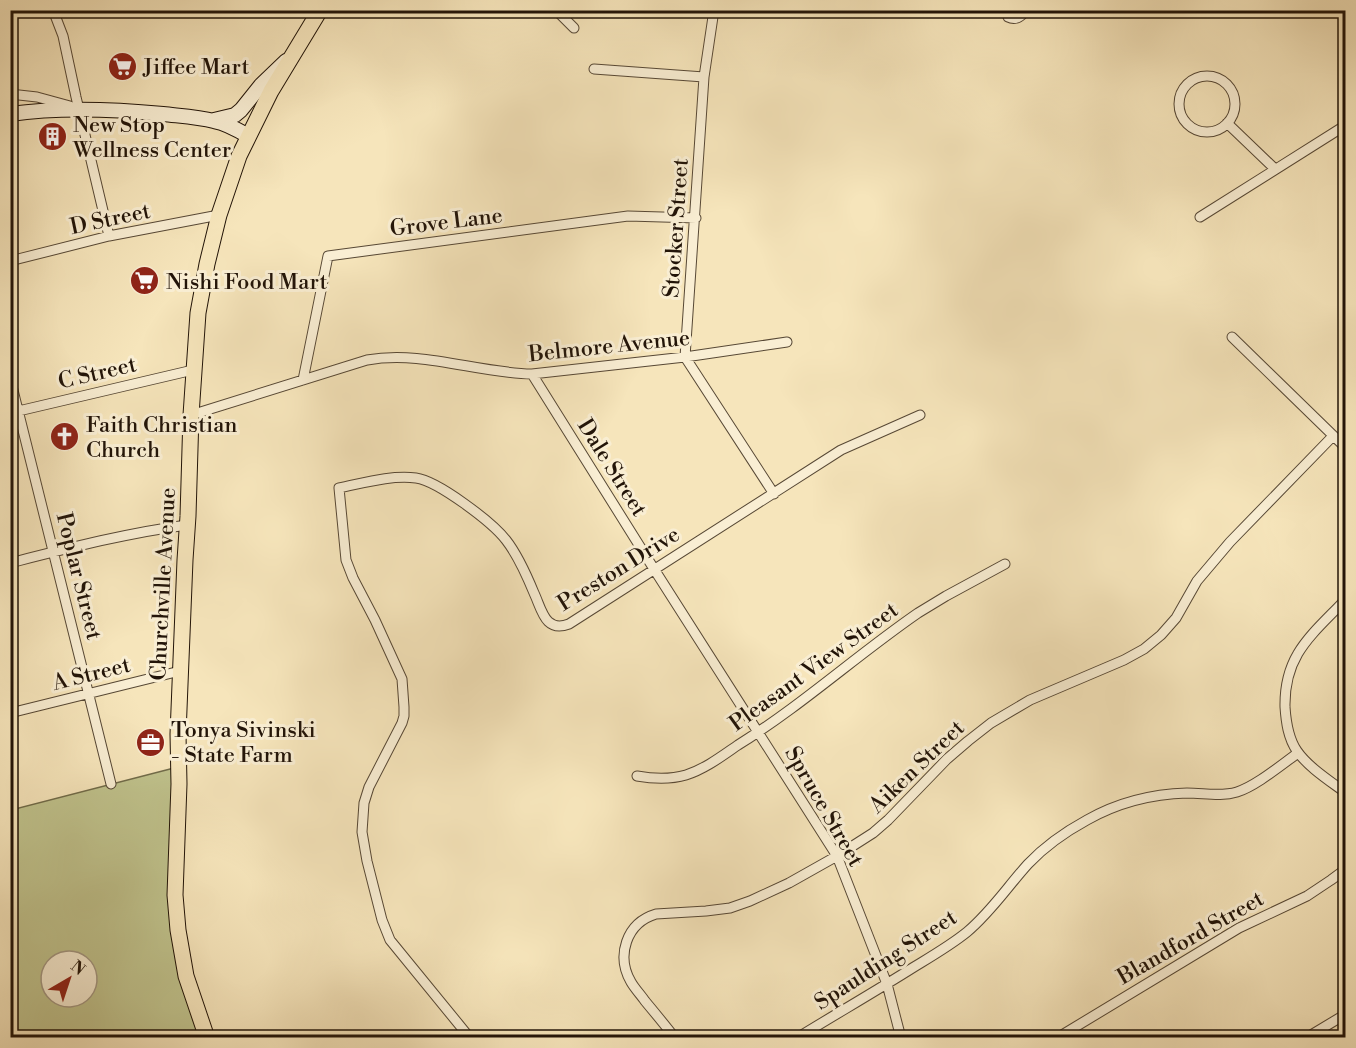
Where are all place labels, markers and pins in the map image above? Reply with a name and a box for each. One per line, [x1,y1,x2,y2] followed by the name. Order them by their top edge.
[106,50,138,82] supermarket icon: Jiffee Mart
[142,54,250,81] place label: Jiffee Mart
[72,112,231,164] place label: New Stop Wellness Center
[36,121,68,153] building icon: New Stop Wellness Center
[129,265,161,297] supermarket icon: Nishi Food Mart
[166,269,328,296] place label: Nishi Food Mart
[86,412,237,464] place label: Faith Christian Church
[49,421,81,453] church icon: Faith Christian Church
[171,717,316,769] place label: Tonya Sivinski - State Farm
[134,726,166,758] office icon: Tonya Sivinski - State Farm

